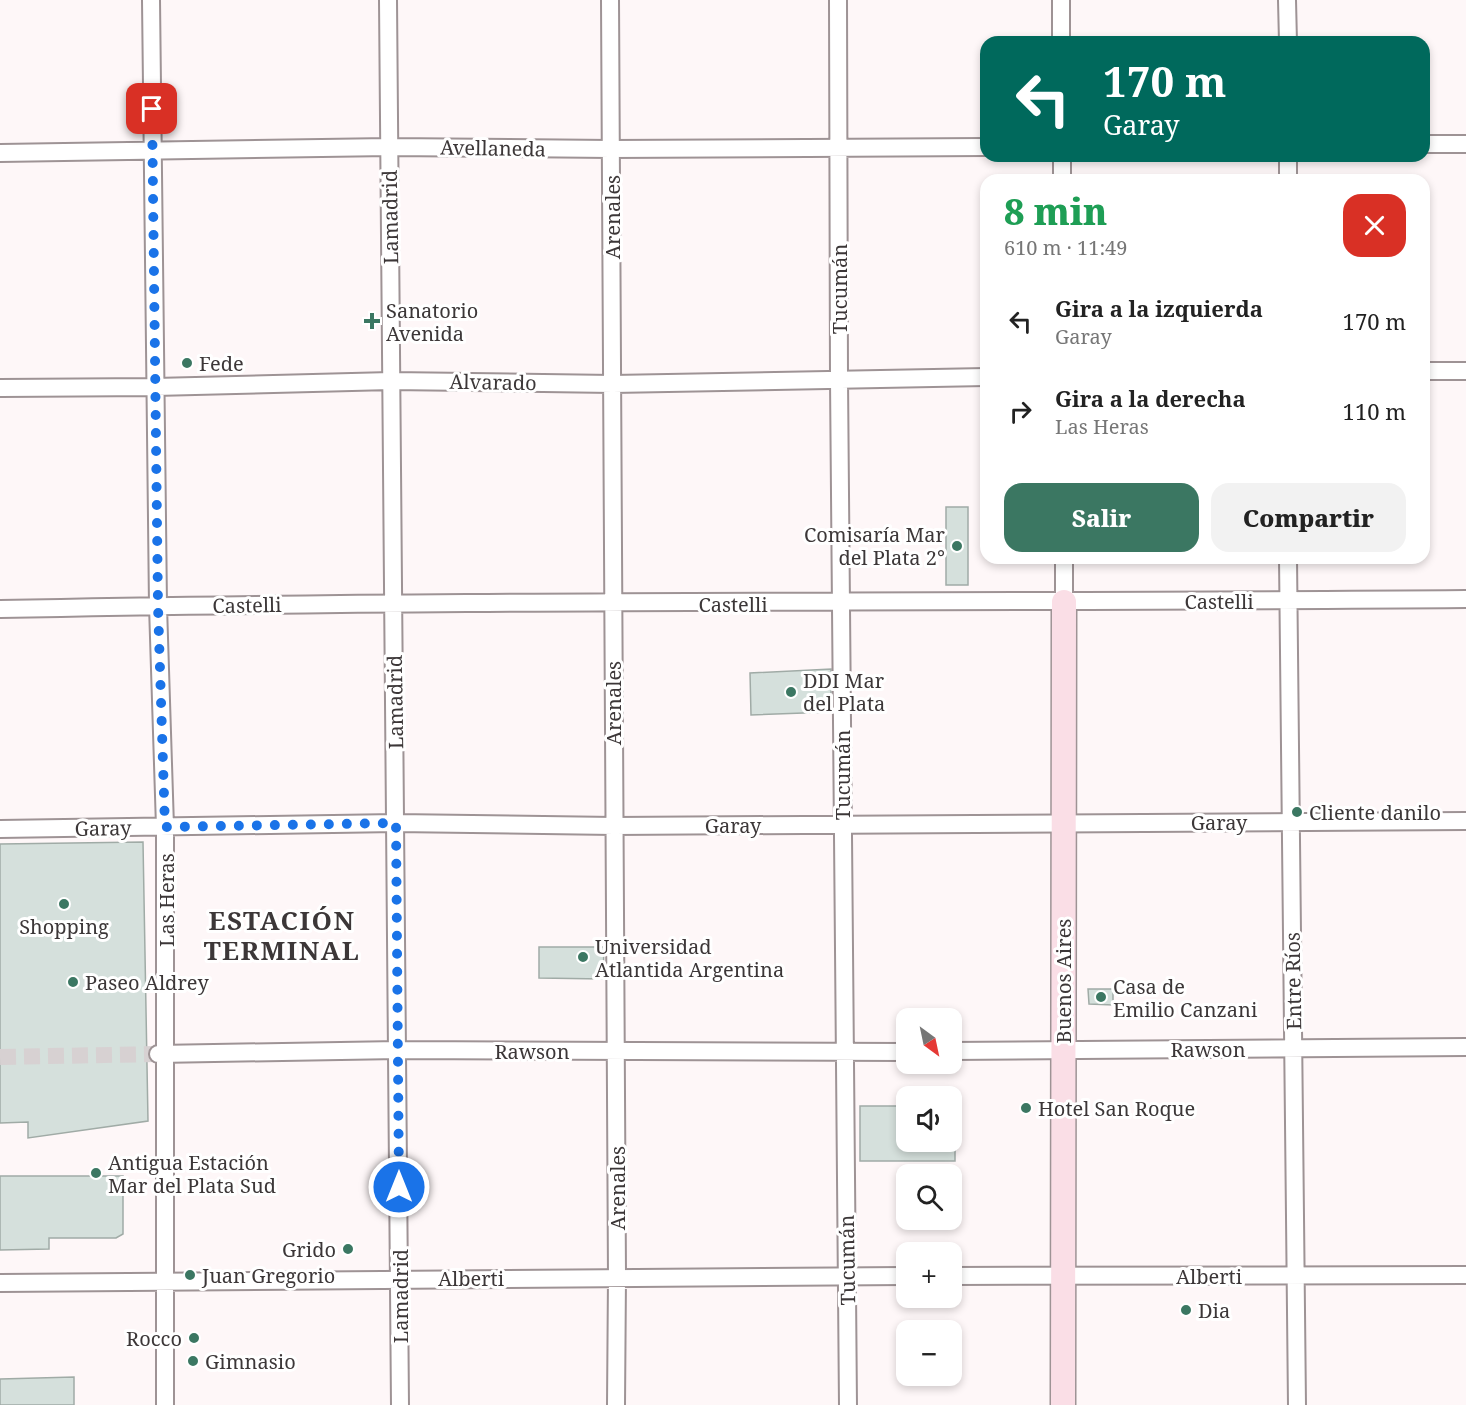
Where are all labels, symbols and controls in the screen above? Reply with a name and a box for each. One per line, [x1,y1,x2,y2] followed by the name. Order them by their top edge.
[1103,52,1227,109] text: 170 m
[1004,60,1082,138] icon: left
[126,83,177,134] pin
[135,92,168,125] icon: arrive
[1103,106,1180,143] text: Garay
[440,134,546,162] street label: Avellaneda
[376,170,404,264] street label: Lamadrid
[599,175,626,259] street label: Arenales
[1004,187,1107,236] text: 8 min
[1343,194,1406,257] button: close
[1004,234,1127,261] text: 610 m · 11:49
[826,244,853,334] street label: Tucumán
[1055,293,1263,323] text: Gira a la izquierda
[386,297,478,347] place label: Sanatorio Avenida
[1004,305,1037,338] icon: left
[1343,306,1406,336] text: 170 m
[363,312,381,330] marker: Sanatorio Avenida
[1055,323,1112,350] text: Garay
[199,350,244,377] place label: Fede
[180,356,194,370] marker: Fede
[449,368,537,396] street label: Alvarado
[1055,383,1246,413] text: Gira a la derecha
[1004,395,1037,428] icon: right
[1343,396,1406,426] text: 110 m
[1055,413,1149,440] text: Las Heras
[1004,483,1199,552] button: Salir
[1211,483,1406,552] button: Compartir
[804,521,946,571] place label: Comisaría Mar del Plata 2°
[950,539,964,553] marker: Comisaría Mar del Plata 2°
[1184,588,1254,615] street label: Castelli
[212,591,282,619] street label: Castelli
[698,591,768,618] street label: Castelli
[381,655,409,749] street label: Lamadrid
[600,661,627,745] street label: Arenales
[803,667,885,717] place label: DDI Mar del Plata
[784,685,798,699] marker: DDI Mar del Plata
[829,730,856,820] street label: Tucumán
[1309,799,1441,826] place label: Cliente danilo
[1290,805,1304,819] marker: Cliente danilo
[1191,809,1248,836] street label: Garay
[705,812,762,839] street label: Garay
[74,814,132,842] street label: Garay
[153,853,180,947] street label: Las Heras
[57,897,71,911] marker: Shopping
[204,902,360,968] district label: ESTACIÓN TERMINAL
[19,913,109,940] place label: Shopping
[1050,919,1077,1043] street label: Buenos Aires
[1279,932,1307,1030] street label: Entre Ríos
[595,933,784,983] place label: Universidad Atlantida Argentina
[576,950,590,964] marker: Universidad Atlantida Argentina
[85,969,209,996] place label: Paseo Aldrey
[1113,973,1258,1023] place label: Casa de Emilio Canzani
[66,975,80,989] marker: Paseo Aldrey
[1094,990,1108,1004] marker: Casa de Emilio Canzani
[896,1008,962,1074] north arrow
[896,1008,962,1386] map controls
[1170,1036,1246,1063] street label: Rawson
[494,1038,570,1065] street label: Rawson
[896,1086,962,1152] button: sound
[1038,1095,1195,1122] place label: Hotel San Roque
[1019,1101,1033,1115] marker: Hotel San Roque
[604,1146,631,1230] street label: Arenales
[108,1149,276,1199] place label: Antigua Estación Mar del Plata Sud
[367,1155,431,1219] position arrow
[896,1164,962,1230] button: search
[89,1166,103,1180] marker: Antigua Estación Mar del Plata Sud
[833,1214,861,1306] street label: Tucumán
[282,1236,336,1263] place label: Grido
[341,1242,355,1256] marker: Grido
[896,1242,962,1308] button: +
[387,1249,414,1343] street label: Lamadrid
[201,1262,335,1289] place label: Juan Gregorio
[1176,1263,1243,1290] street label: Alberti
[438,1265,505,1292] street label: Alberti
[183,1268,197,1282] marker: Juan Gregorio
[1198,1297,1230,1324] place label: Dia
[1179,1303,1193,1317] marker: Dia
[896,1320,962,1386] button: −
[126,1325,182,1352] place label: Rocco
[187,1331,201,1345] marker: Rocco
[205,1348,296,1375] place label: Gimnasio
[186,1354,200,1368] marker: Gimnasio

